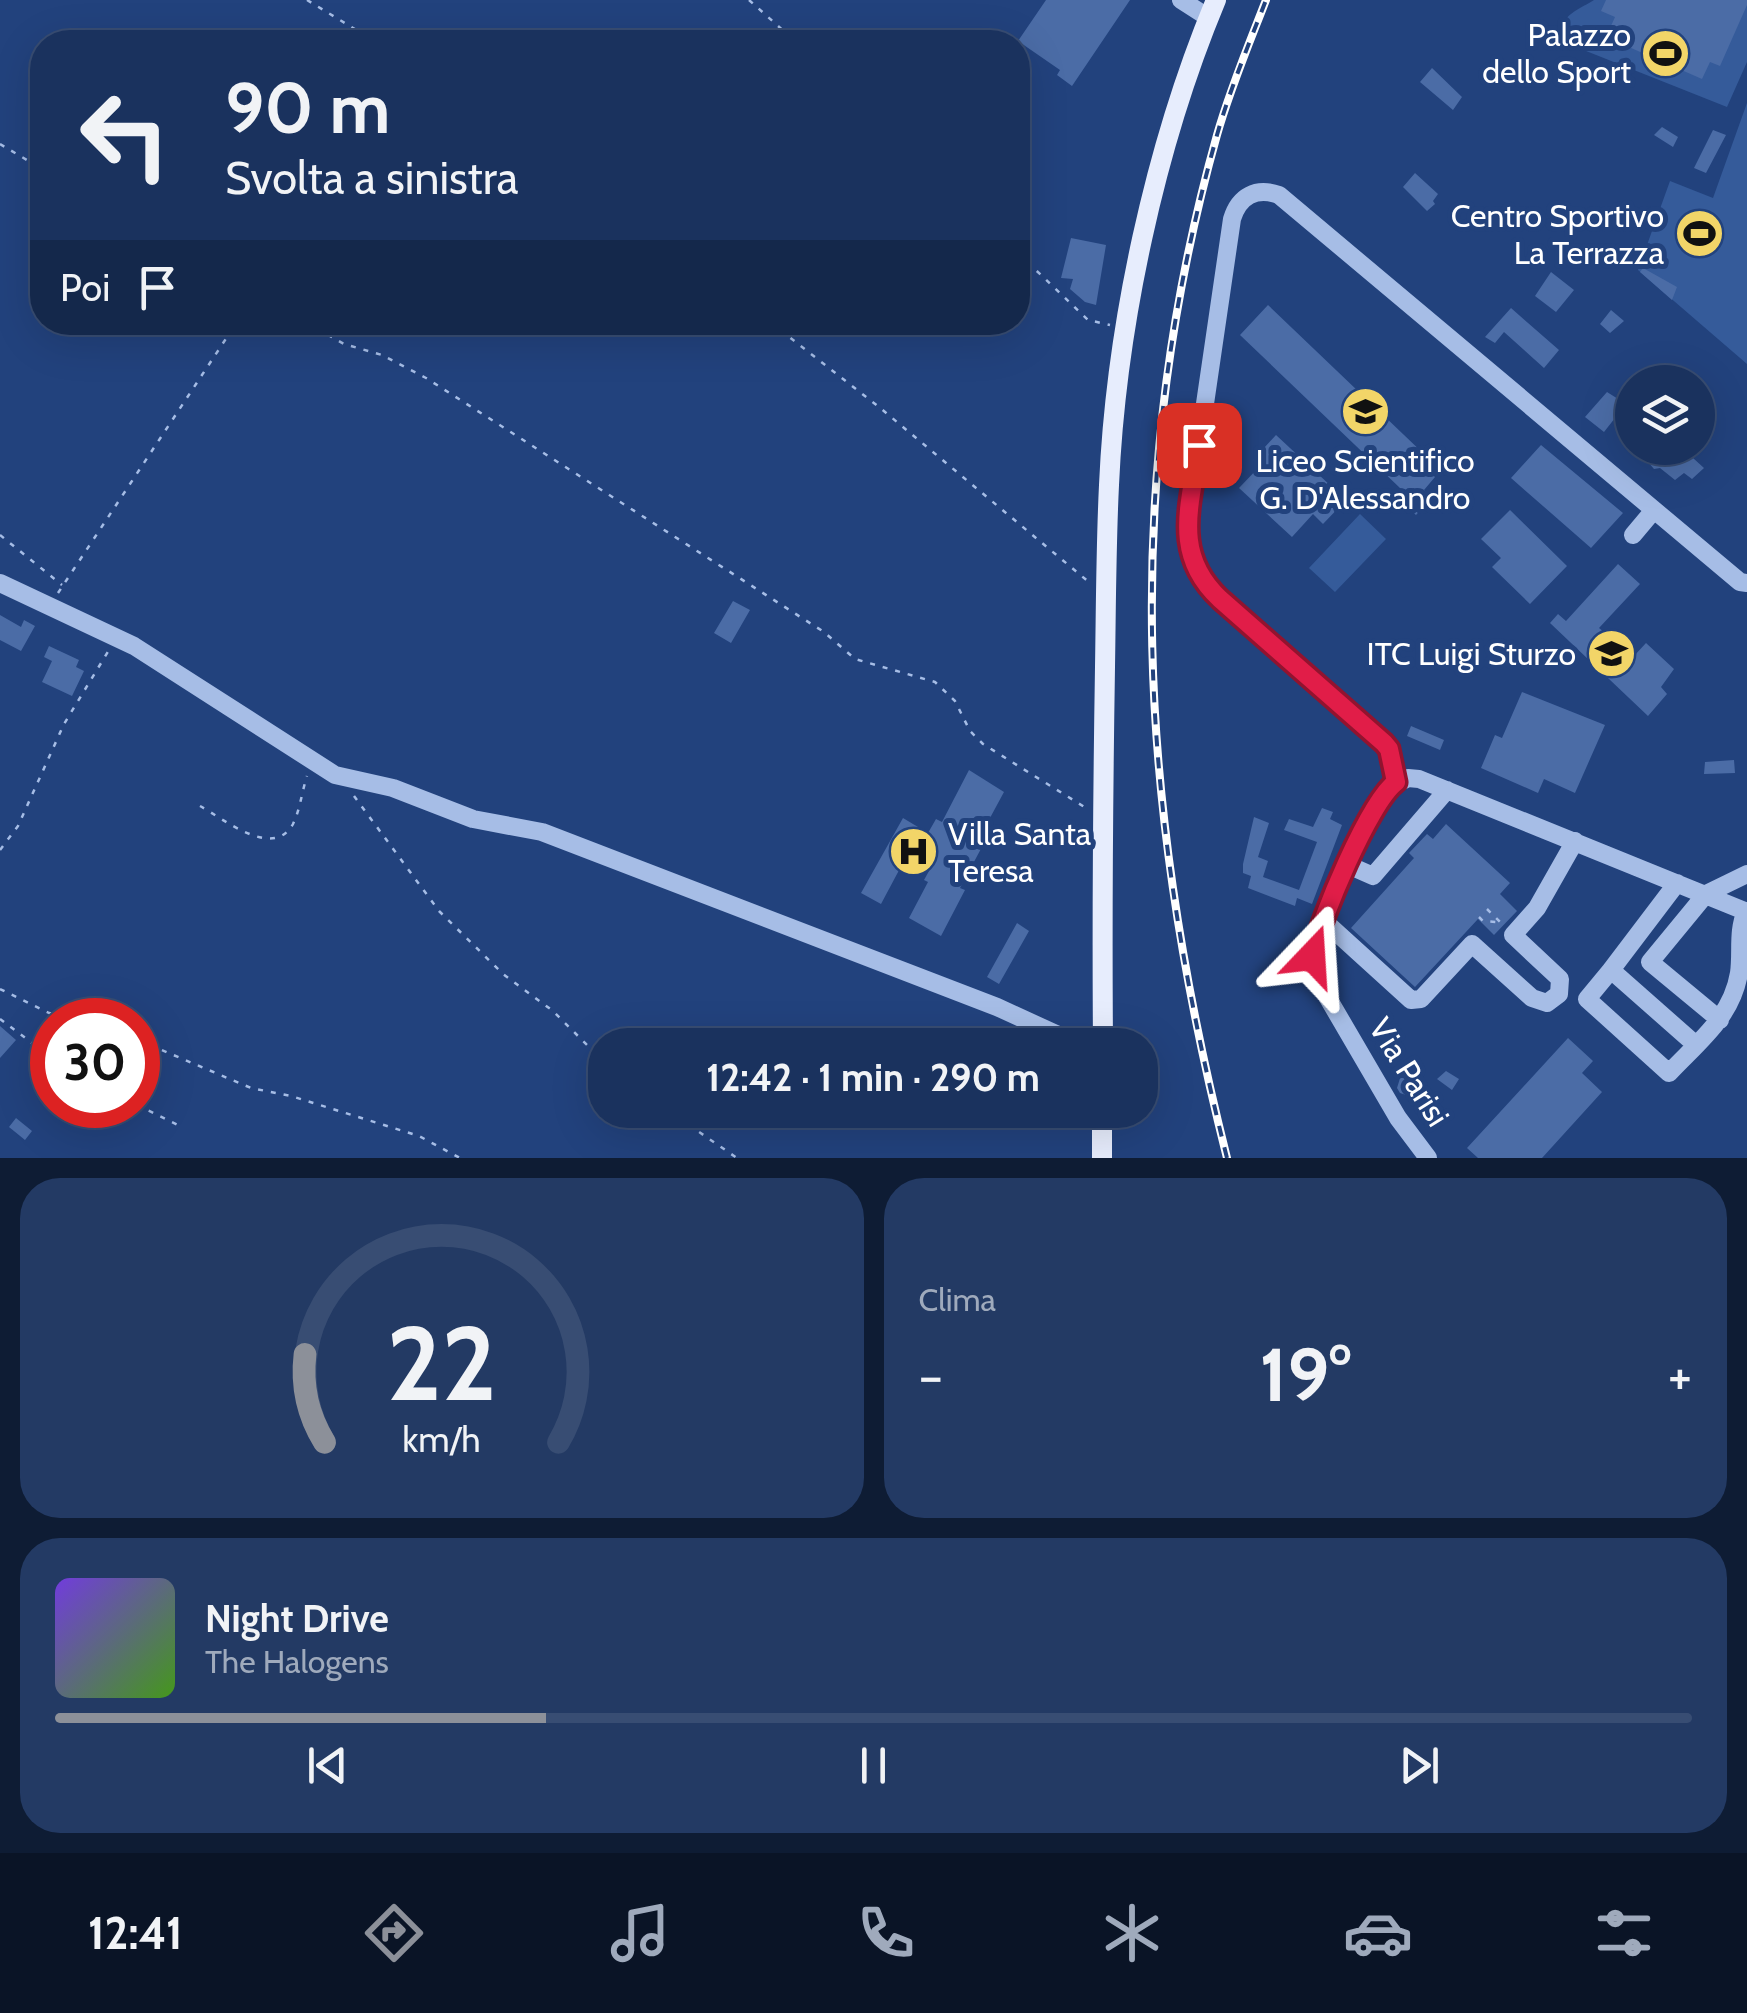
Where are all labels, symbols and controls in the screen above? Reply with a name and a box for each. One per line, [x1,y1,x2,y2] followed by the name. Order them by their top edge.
[1482,15,1631,91] place label: Palazzo dello Sport
[1640,27,1692,79] sports icon: Palazzo dello Sport
[225,65,390,151] text: 90 m
[60,70,190,200] icon: left
[225,151,518,205] text: Svolta a sinistra
[1451,196,1665,272] place label: Centro Sportivo La Terrazza
[1673,208,1725,260] sports icon: Centro Sportivo La Terrazza
[130,260,185,315] icon: arrive
[60,264,110,311] text: Poi
[1615,365,1715,465] map controls
[1615,365,1715,465] button: layers
[1339,385,1391,437] school or university icon: Liceo Scientifico G. D'Alessandro
[1157,403,1242,488] pin
[1172,418,1227,473] icon: arrive
[1255,441,1475,517] place label: Liceo Scientifico G. D'Alessandro
[1585,628,1637,680] school or university icon: ITC Luigi Sturzo
[1367,634,1576,673] place label: ITC Luigi Sturzo
[948,814,1092,890] place label: Villa Santa Teresa
[887,826,939,878] hospital icon: Villa Santa Teresa
[1260,904,1364,1008] position arrow
[30,998,160,1128] speed limit sign: 30
[1361,1010,1458,1133] street label: Via Parisi
[706,1054,1040,1101] text: 12:42 · 1 min · 290 m
[919,1280,996,1319] text: Clima
[387,1300,497,1426] text: 22
[1260,1329,1351,1420] text: 19°
[919,1342,943,1409] text: −
[1668,1342,1692,1409] text: +
[403,1418,481,1461] text: km/h
[205,1595,389,1642] text: Night Drive
[205,1642,389,1681] text: The Halogens
[300,1738,355,1793] icon: previous
[846,1738,901,1793] icon: pause
[1392,1738,1447,1793] icon: next
[359,1898,429,1968] icon: directions
[605,1898,675,1968] icon: music
[851,1898,921,1968] icon: phone
[1097,1898,1167,1968] icon: climate
[1343,1898,1413,1968] icon: car
[1589,1898,1659,1968] icon: filters
[88,1906,183,1960] text: 12:41

